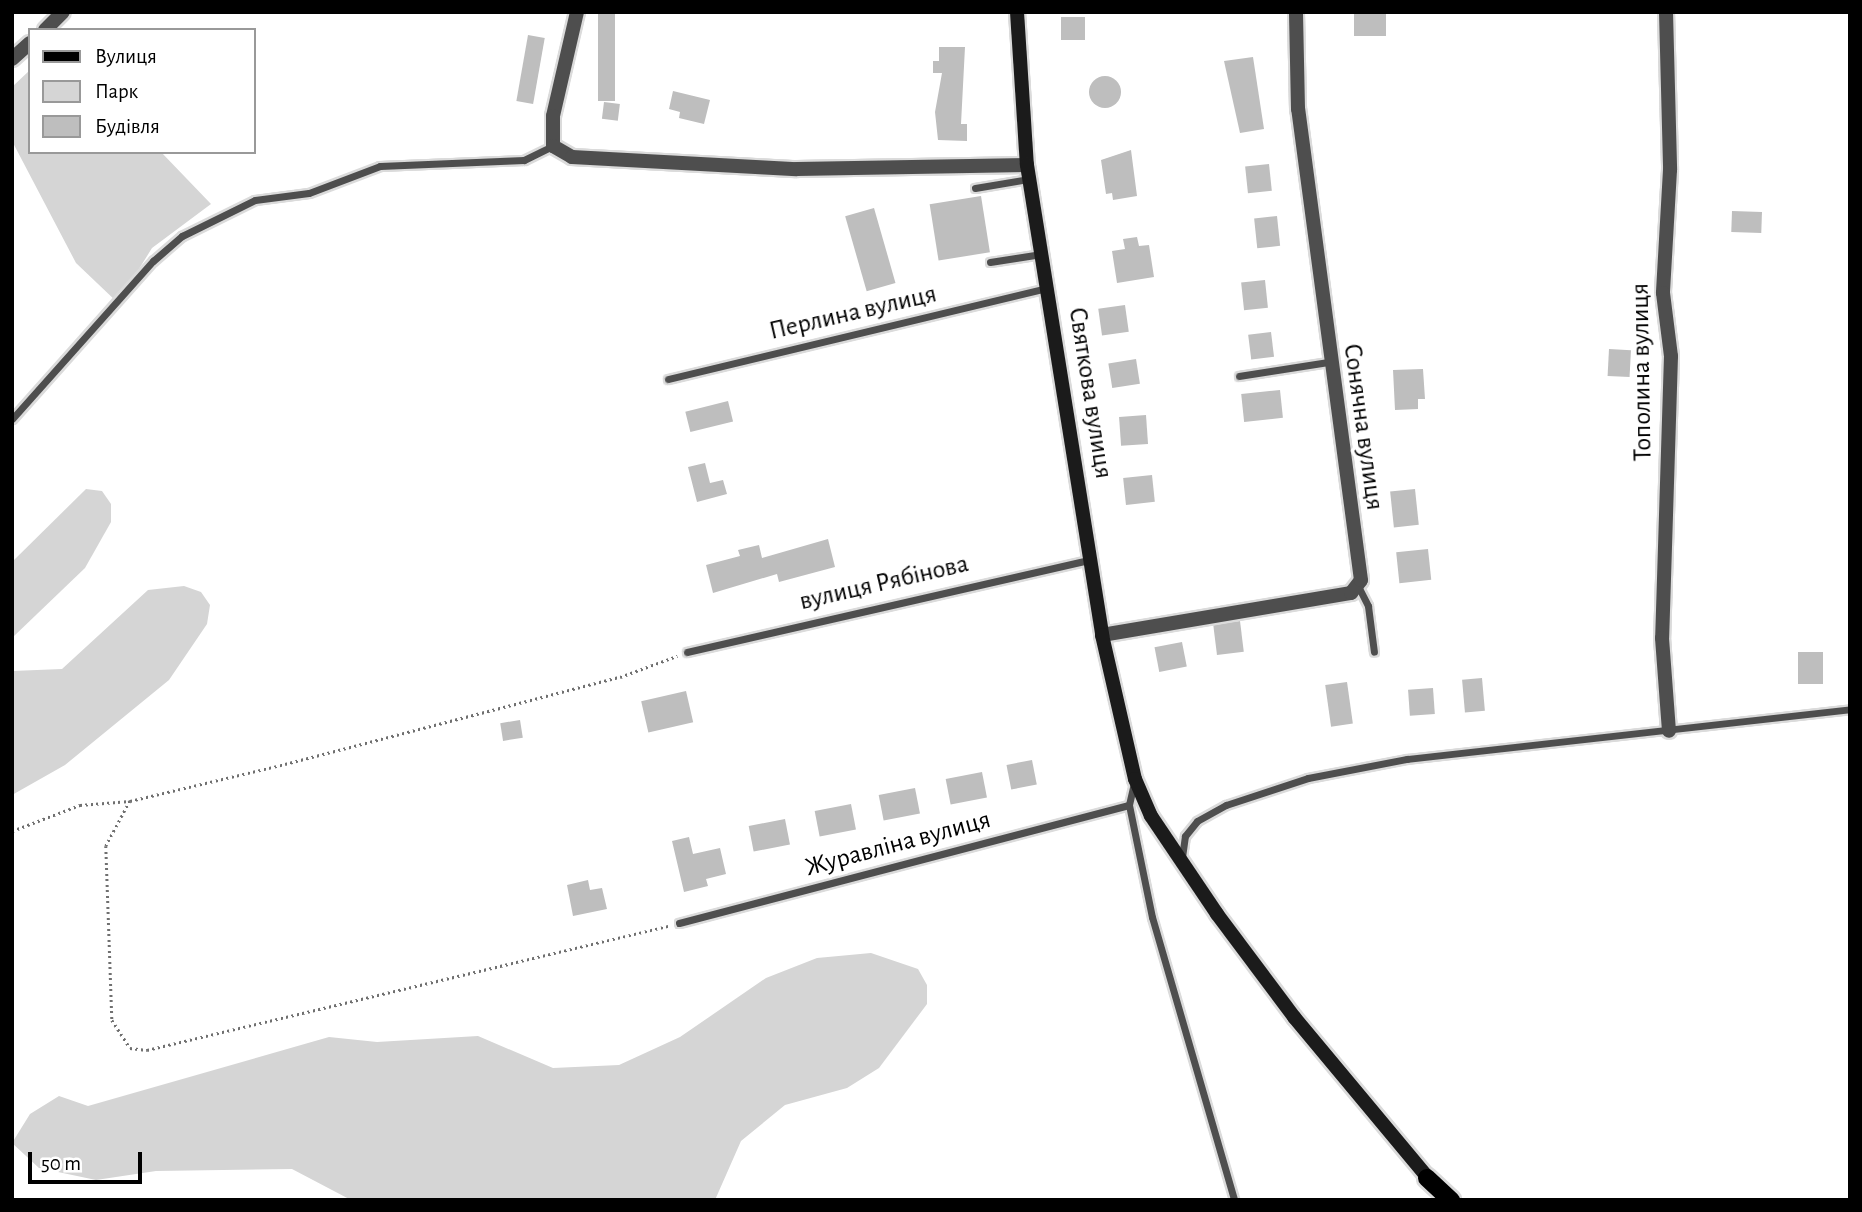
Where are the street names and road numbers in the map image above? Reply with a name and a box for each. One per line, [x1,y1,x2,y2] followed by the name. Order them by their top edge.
[766,279,940,347] street label: Перлина вулиця
[1625,283,1659,461] street label: Тополина вулиця
[1061,305,1119,481] street label: Святкова вулиця
[1336,342,1390,512] street label: Сонячна вулиця
[796,548,972,618] street label: вулиця Рябінова
[802,804,994,884] street label: Журавліна вулиця

